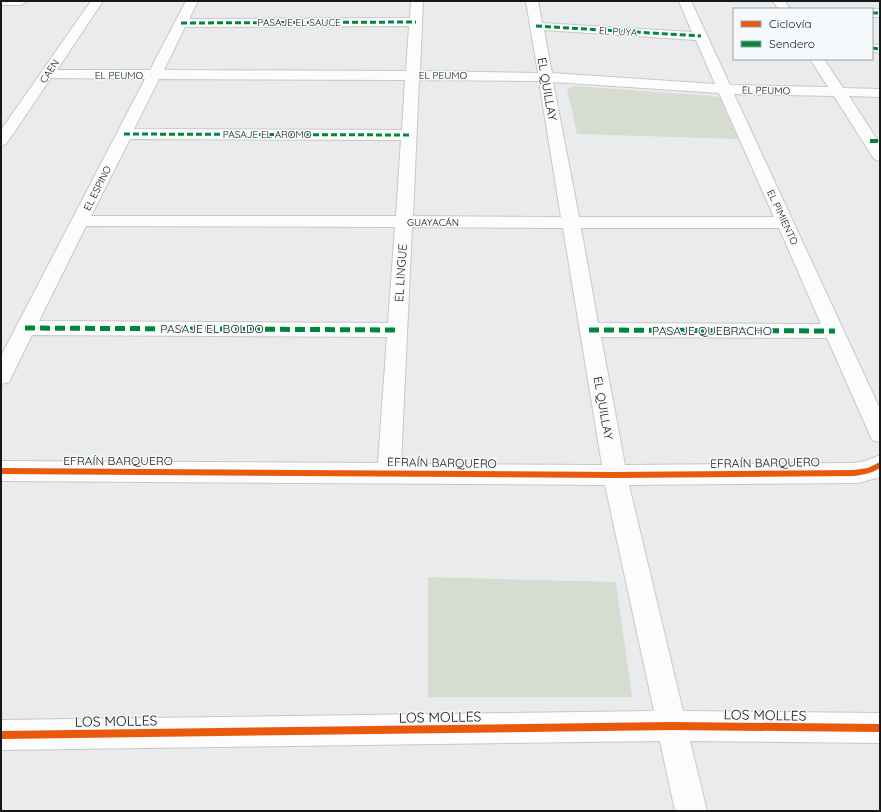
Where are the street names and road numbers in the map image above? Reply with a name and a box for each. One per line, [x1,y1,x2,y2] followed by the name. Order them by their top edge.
[257,16,341,29] street label: PASAJE EL SAUCE
[598,24,638,39] street label: EL PUYA
[535,56,560,122] street label: EL QUILLAY
[37,57,62,86] street label: CAEN
[95,69,144,82] street label: EL PEUMO
[419,69,468,82] street label: EL PEUMO
[742,84,791,97] street label: EL PEUMO
[223,128,312,141] street label: PASAJE EL AROMO
[81,163,114,213] street label: EL ESPINO
[764,188,801,247] street label: EL PIMIENTO
[407,216,459,229] street label: GUAYACÁN
[391,243,410,303] street label: EL LINGUE
[160,321,264,336] street label: PASAJE EL BOLDO
[652,323,772,338] street label: PASAJE QUEBRACHO
[591,375,616,441] street label: EL QUILLAY
[63,453,173,468] street label: EFRAÍN BARQUERO
[387,454,497,471] street label: EFRAÍN BARQUERO
[710,454,820,471] street label: EFRAÍN BARQUERO
[723,705,807,725] street label: LOS MOLLES
[398,707,482,727] street label: LOS MOLLES
[74,711,158,731] street label: LOS MOLLES

